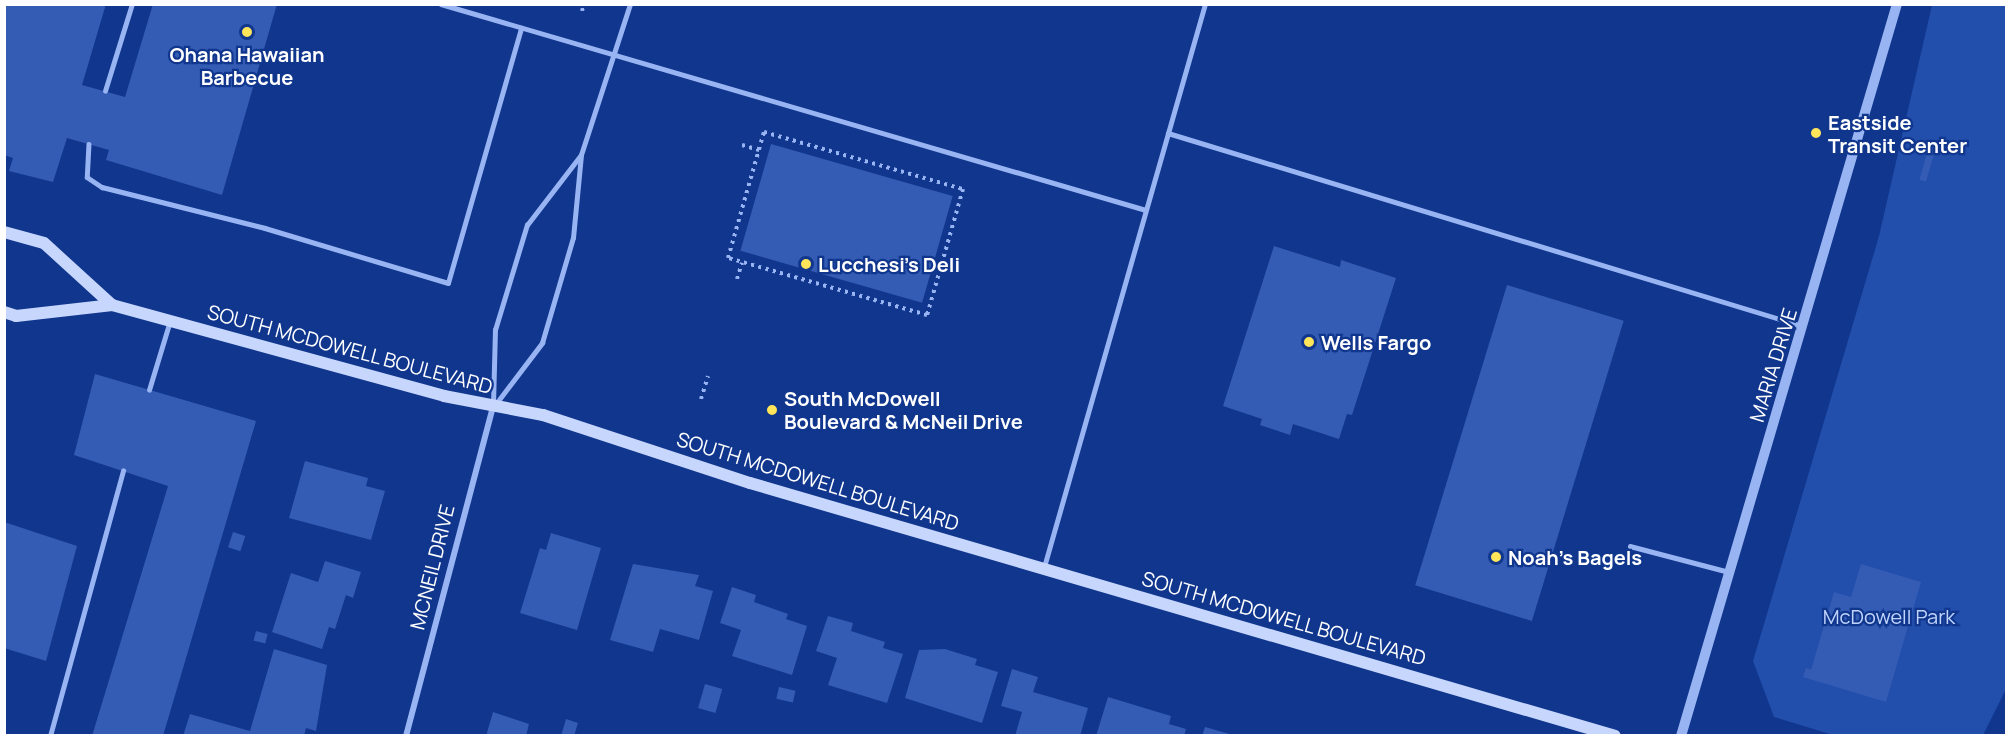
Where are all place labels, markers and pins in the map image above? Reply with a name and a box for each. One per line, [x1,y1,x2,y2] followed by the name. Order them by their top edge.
[240,25,254,39] marker: Ohana Hawaiian Barbecue
[170,42,324,89] place label: Ohana Hawaiian Barbecue
[1828,110,1967,157] place label: Eastside Transit Center
[1809,126,1823,140] marker: Eastside Transit Center
[818,252,960,276] place label: Lucchesi's Deli
[799,257,813,271] marker: Lucchesi's Deli
[1321,330,1431,354] place label: Wells Fargo
[1302,335,1316,349] marker: Wells Fargo
[784,386,1023,433] place label: South McDowell Boulevard & McNeil Drive
[765,403,779,417] marker: South McDowell Boulevard & McNeil Drive
[1508,545,1642,569] place label: Noah's Bagels
[1489,550,1503,564] marker: Noah's Bagels

